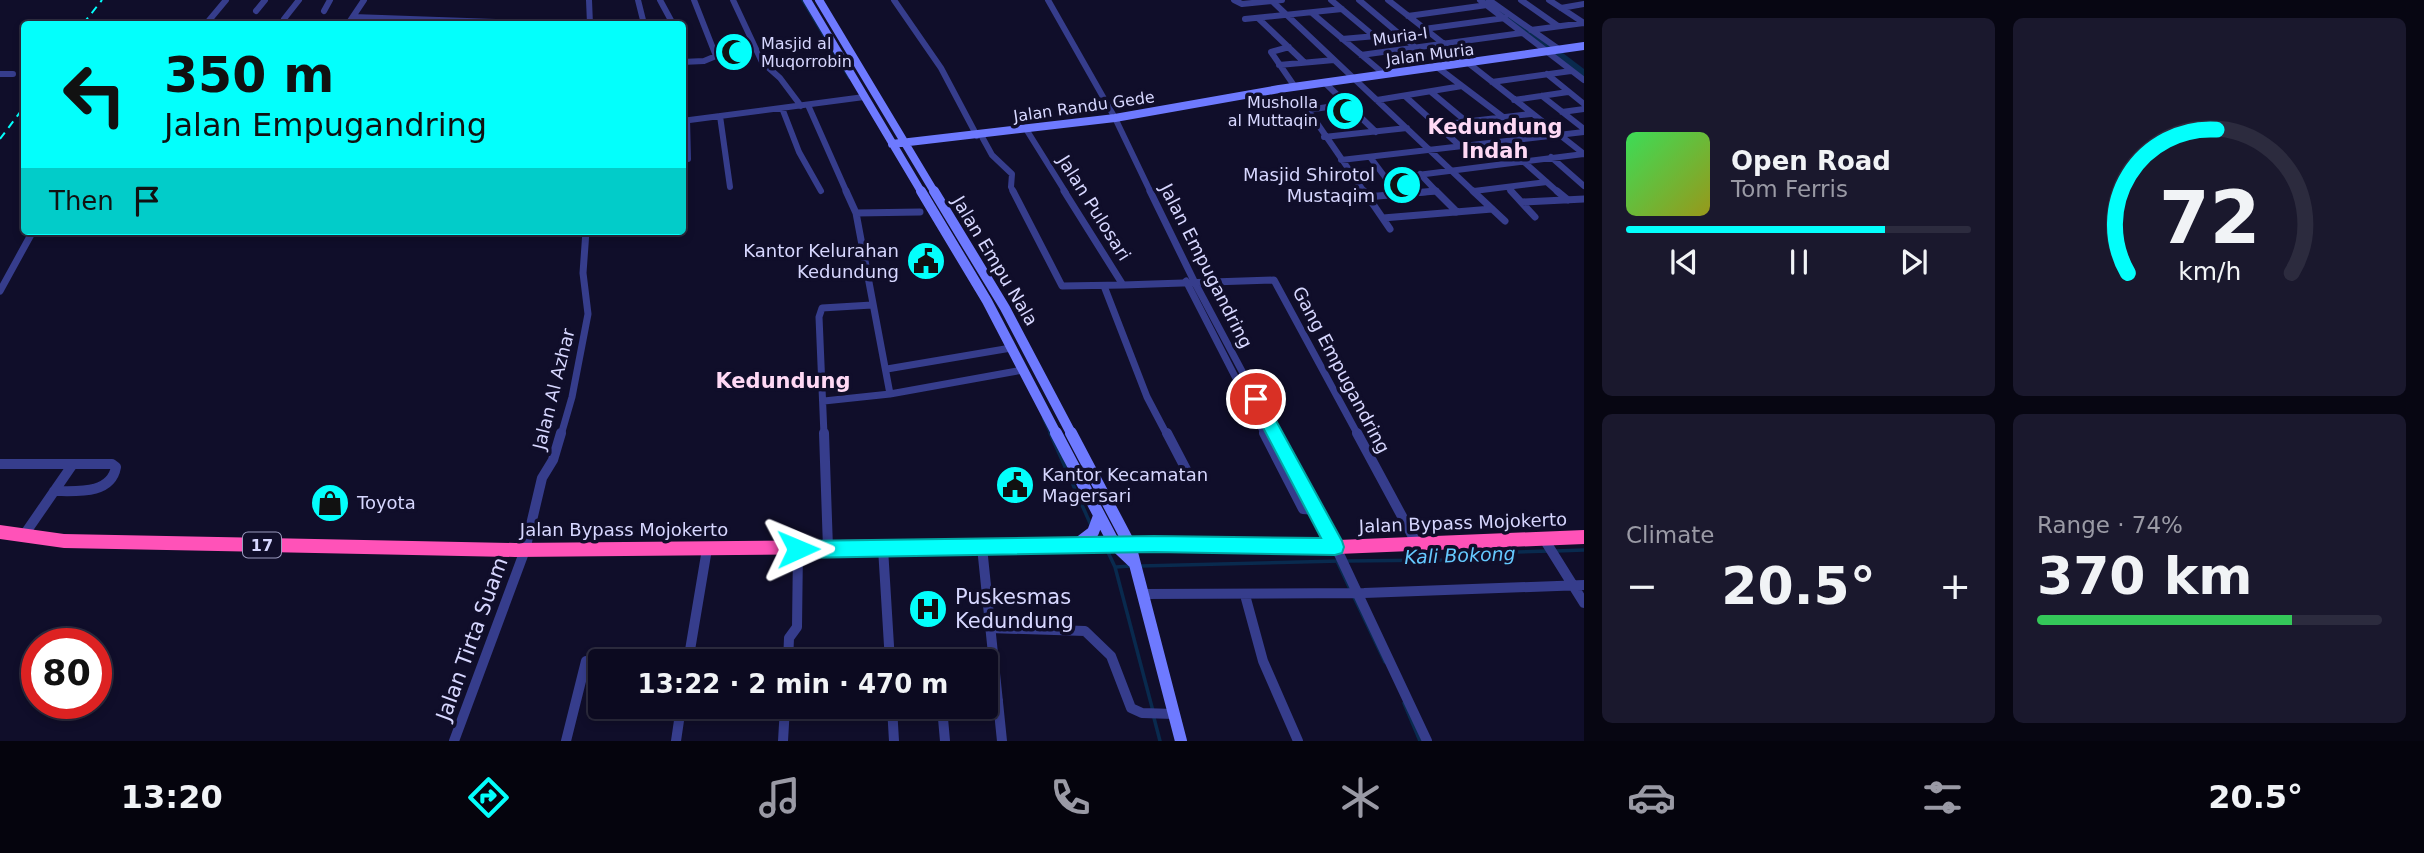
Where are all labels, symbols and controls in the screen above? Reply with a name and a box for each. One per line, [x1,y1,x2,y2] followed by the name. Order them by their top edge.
[1371,23,1429,50] street label: Muria-I
[713,31,755,73] mosque icon: Masjid al Muqorrobin
[761,34,852,71] place label: Masjid al Muqorrobin
[1384,40,1475,69] street label: Jalan Muria
[164,47,334,104] text: 350 m
[49,49,140,140] icon: left
[1011,87,1156,126] street label: Jalan Randu Gede
[1324,90,1366,132] mosque icon: Musholla al Muttaqin
[1228,93,1318,130] place label: Musholla al Muttaqin
[164,106,487,144] text: Jalan Empugandring
[1427,115,1563,163] district label: Kedundung Indah
[1731,146,1891,176] text: Open Road
[1053,150,1135,264] street label: Jalan Pulosari
[1243,164,1375,206] place label: Masjid Shirotol Mustaqim
[1381,164,1423,206] mosque icon: Masjid Shirotol Mustaqim
[2159,175,2260,260] text: 72
[1731,176,1848,202] text: Tom Ferris
[1155,179,1257,352] street label: Jalan Empugandring
[128,182,166,220] icon: arrive
[49,186,114,216] text: Then
[948,191,1042,329] street label: Jalan Empu Nala
[743,240,899,282] place label: Kantor Kelurahan Kedundung
[905,240,947,282] public building icon: Kantor Kelurahan Kedundung
[1665,243,1703,281] icon: previous
[1780,243,1818,281] icon: pause
[1895,243,1933,281] icon: next
[2178,257,2241,286] text: km/h
[1289,283,1394,457] street label: Gang Empugandring
[528,326,579,453] street label: Jalan Al Azhar
[715,369,851,393] district label: Kedundung
[1226,369,1286,429] pin
[1237,380,1275,418] icon: arrive
[994,464,1036,506] public building icon: Kantor Kecamatan Magersari
[1042,464,1208,506] place label: Kantor Kecamatan Magersari
[309,482,351,524] shop icon: Toyota
[356,492,416,513] place label: Toyota
[1358,508,1567,537] street label: Jalan Bypass Mojokerto
[761,512,835,586] position arrow
[2037,512,2183,538] text: Range · 74%
[519,519,728,540] street label: Jalan Bypass Mojokerto
[1626,522,1715,548] text: Climate
[243,532,281,558] road number: 17
[1404,542,1516,568] water label: Kali Bokong
[2037,546,2252,606] text: 370 km
[431,554,513,726] street label: Jalan Tirta Suam
[1721,556,1876,616] text: 20.5°
[1626,564,1658,608] text: −
[1939,564,1971,608] text: +
[955,585,1074,633] place label: Puskesmas Kedundung
[907,588,949,630] hospital icon: Puskesmas Kedundung
[21,628,112,719] speed limit sign: 80
[638,669,948,699] text: 13:22 · 2 min · 470 m
[464,773,513,822] icon: directions
[755,773,804,822] icon: music
[1046,773,1095,822] icon: phone
[1336,773,1385,822] icon: climate
[1627,773,1676,822] icon: car
[1918,773,1967,822] icon: filters
[121,778,223,816] text: 13:20
[2208,778,2303,816] text: 20.5°

